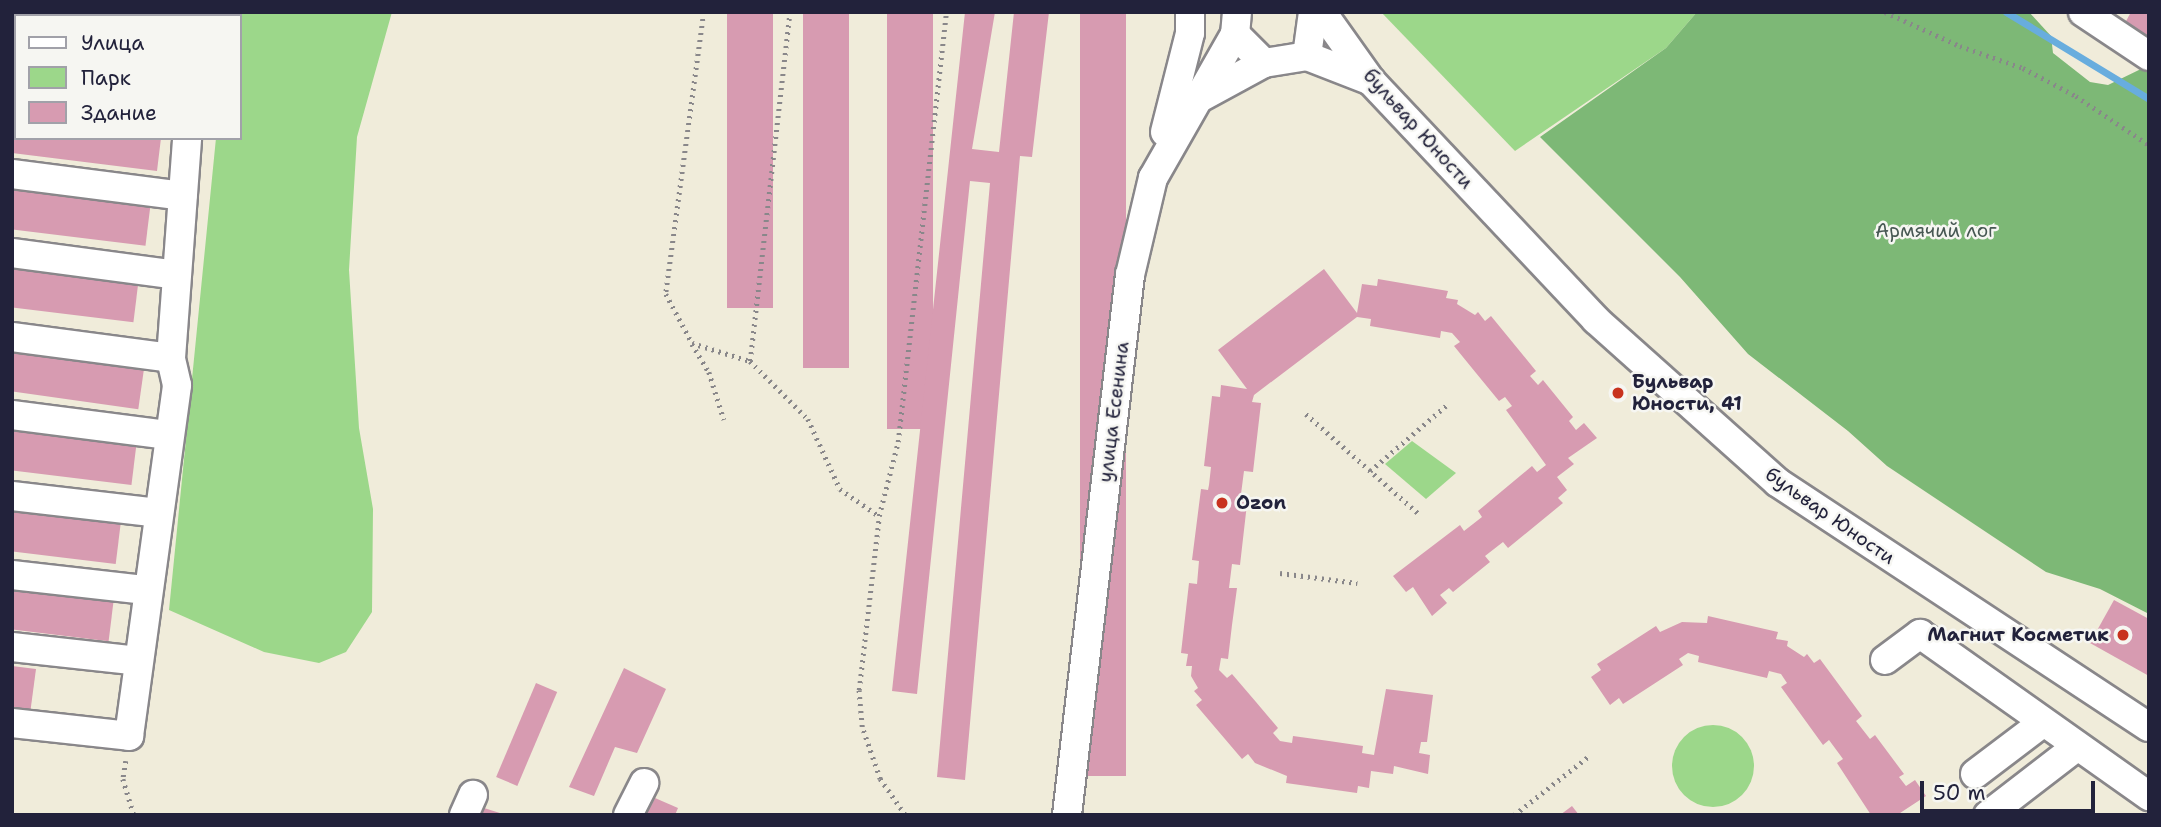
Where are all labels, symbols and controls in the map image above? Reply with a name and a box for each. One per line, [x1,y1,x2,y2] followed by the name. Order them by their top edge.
[14,14,242,140] legend
[81,29,144,57] text: Улица
[81,64,131,92] text: Парк
[1358,64,1478,194] street label: бульвар Юности
[81,99,157,127] text: Здание
[1875,220,1997,242] park label: Армячий лог
[1094,340,1134,484] street label: улица Есенина
[1632,371,1742,415] place label: Бульвар Юности, 41
[1610,385,1626,401] marker: Бульвар Юности, 41
[1761,463,1899,569] street label: бульвар Юности
[1236,492,1286,514] place label: Ozon
[1214,495,1230,511] marker: Ozon
[1927,624,2109,646] place label: Магнит Косметик
[2115,627,2131,643] marker: Магнит Косметик
[1923,768,2098,812] scale bar
[1933,779,1986,807] text: 50 m

